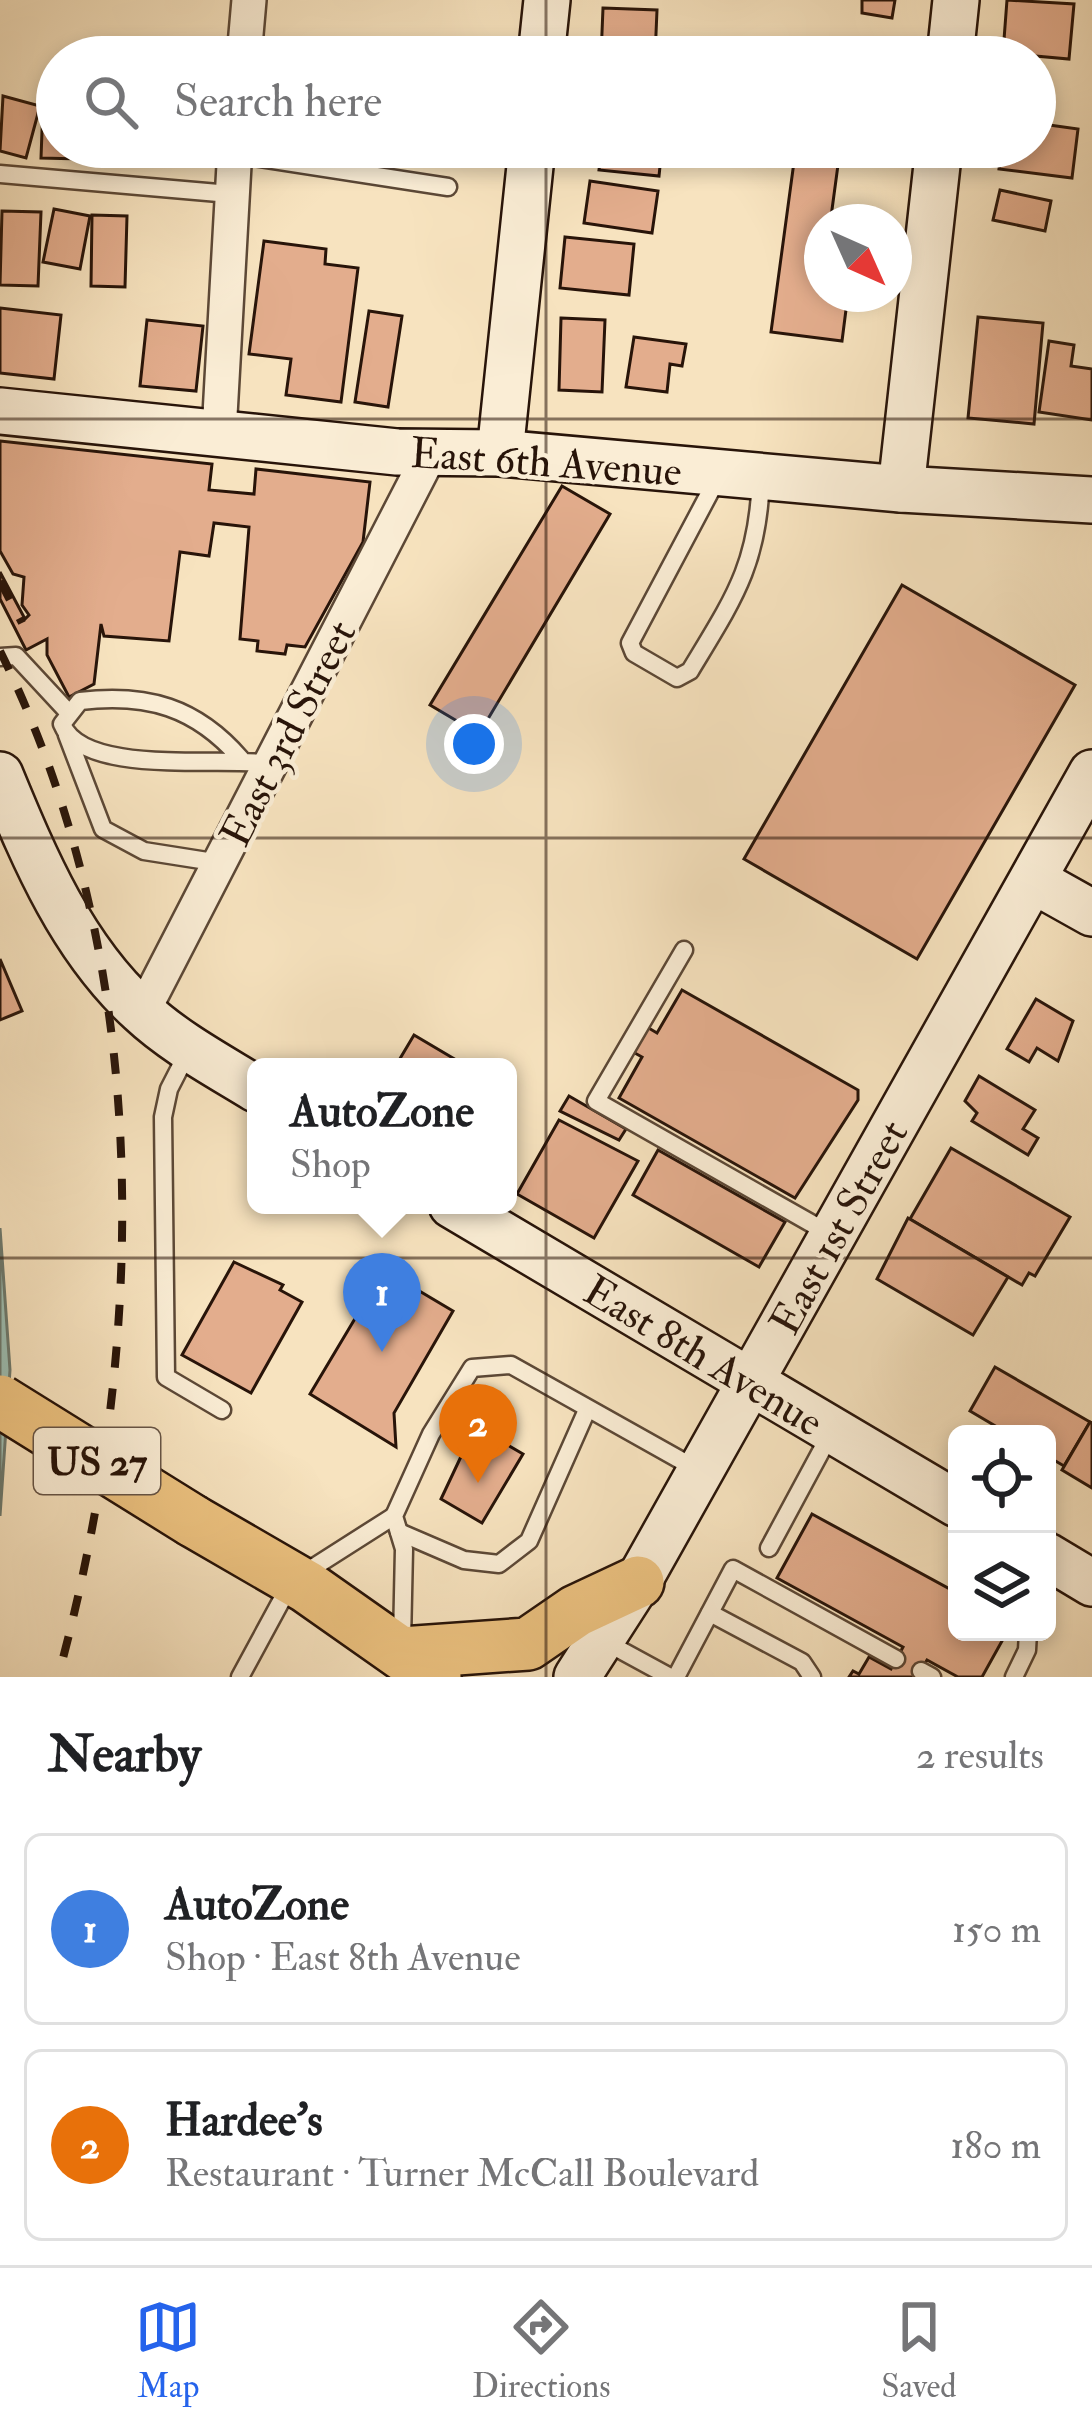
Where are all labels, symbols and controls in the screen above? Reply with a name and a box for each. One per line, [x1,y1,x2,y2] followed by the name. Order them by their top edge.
[36,36,1056,168] search box
[78,69,144,135] icon: search
[174,74,382,130] text: Search here
[804,204,912,312] north arrow
[409,428,683,498] street label: East 6th Avenue
[210,612,368,856] street label: East 3rd Street
[444,714,504,774] your location
[247,1058,517,1214] popup
[290,1084,474,1140] text: AutoZone
[759,1112,920,1344] street label: East 1st Street
[290,1140,371,1189] text: Shop
[343,1253,421,1352] pin: 1
[574,1265,832,1449] street label: East 8th Avenue
[439,1384,517,1483] pin: 2
[948,1425,1056,1641] map controls
[948,1425,1056,1533] button: locate
[34,1428,160,1494] road number: US 27
[948,1533,1056,1641] button: layers
[48,1723,201,1787] text: Nearby
[916,1731,1044,1780] text: 2 results
[165,1877,349,1933] text: AutoZone
[83,1905,97,1954] text: 1
[952,1905,1041,1954] text: 150 m
[165,1933,521,1982] text: Shop · East 8th Avenue
[165,2093,323,2149] text: Hardee's
[80,2121,100,2170] text: 2
[950,2121,1041,2170] text: 180 m
[165,2149,759,2198] text: Restaurant · Turner McCall Boulevard
[135,2294,201,2407] tab: Map
[472,2294,611,2407] tab: Directions
[881,2294,957,2407] tab: Saved

